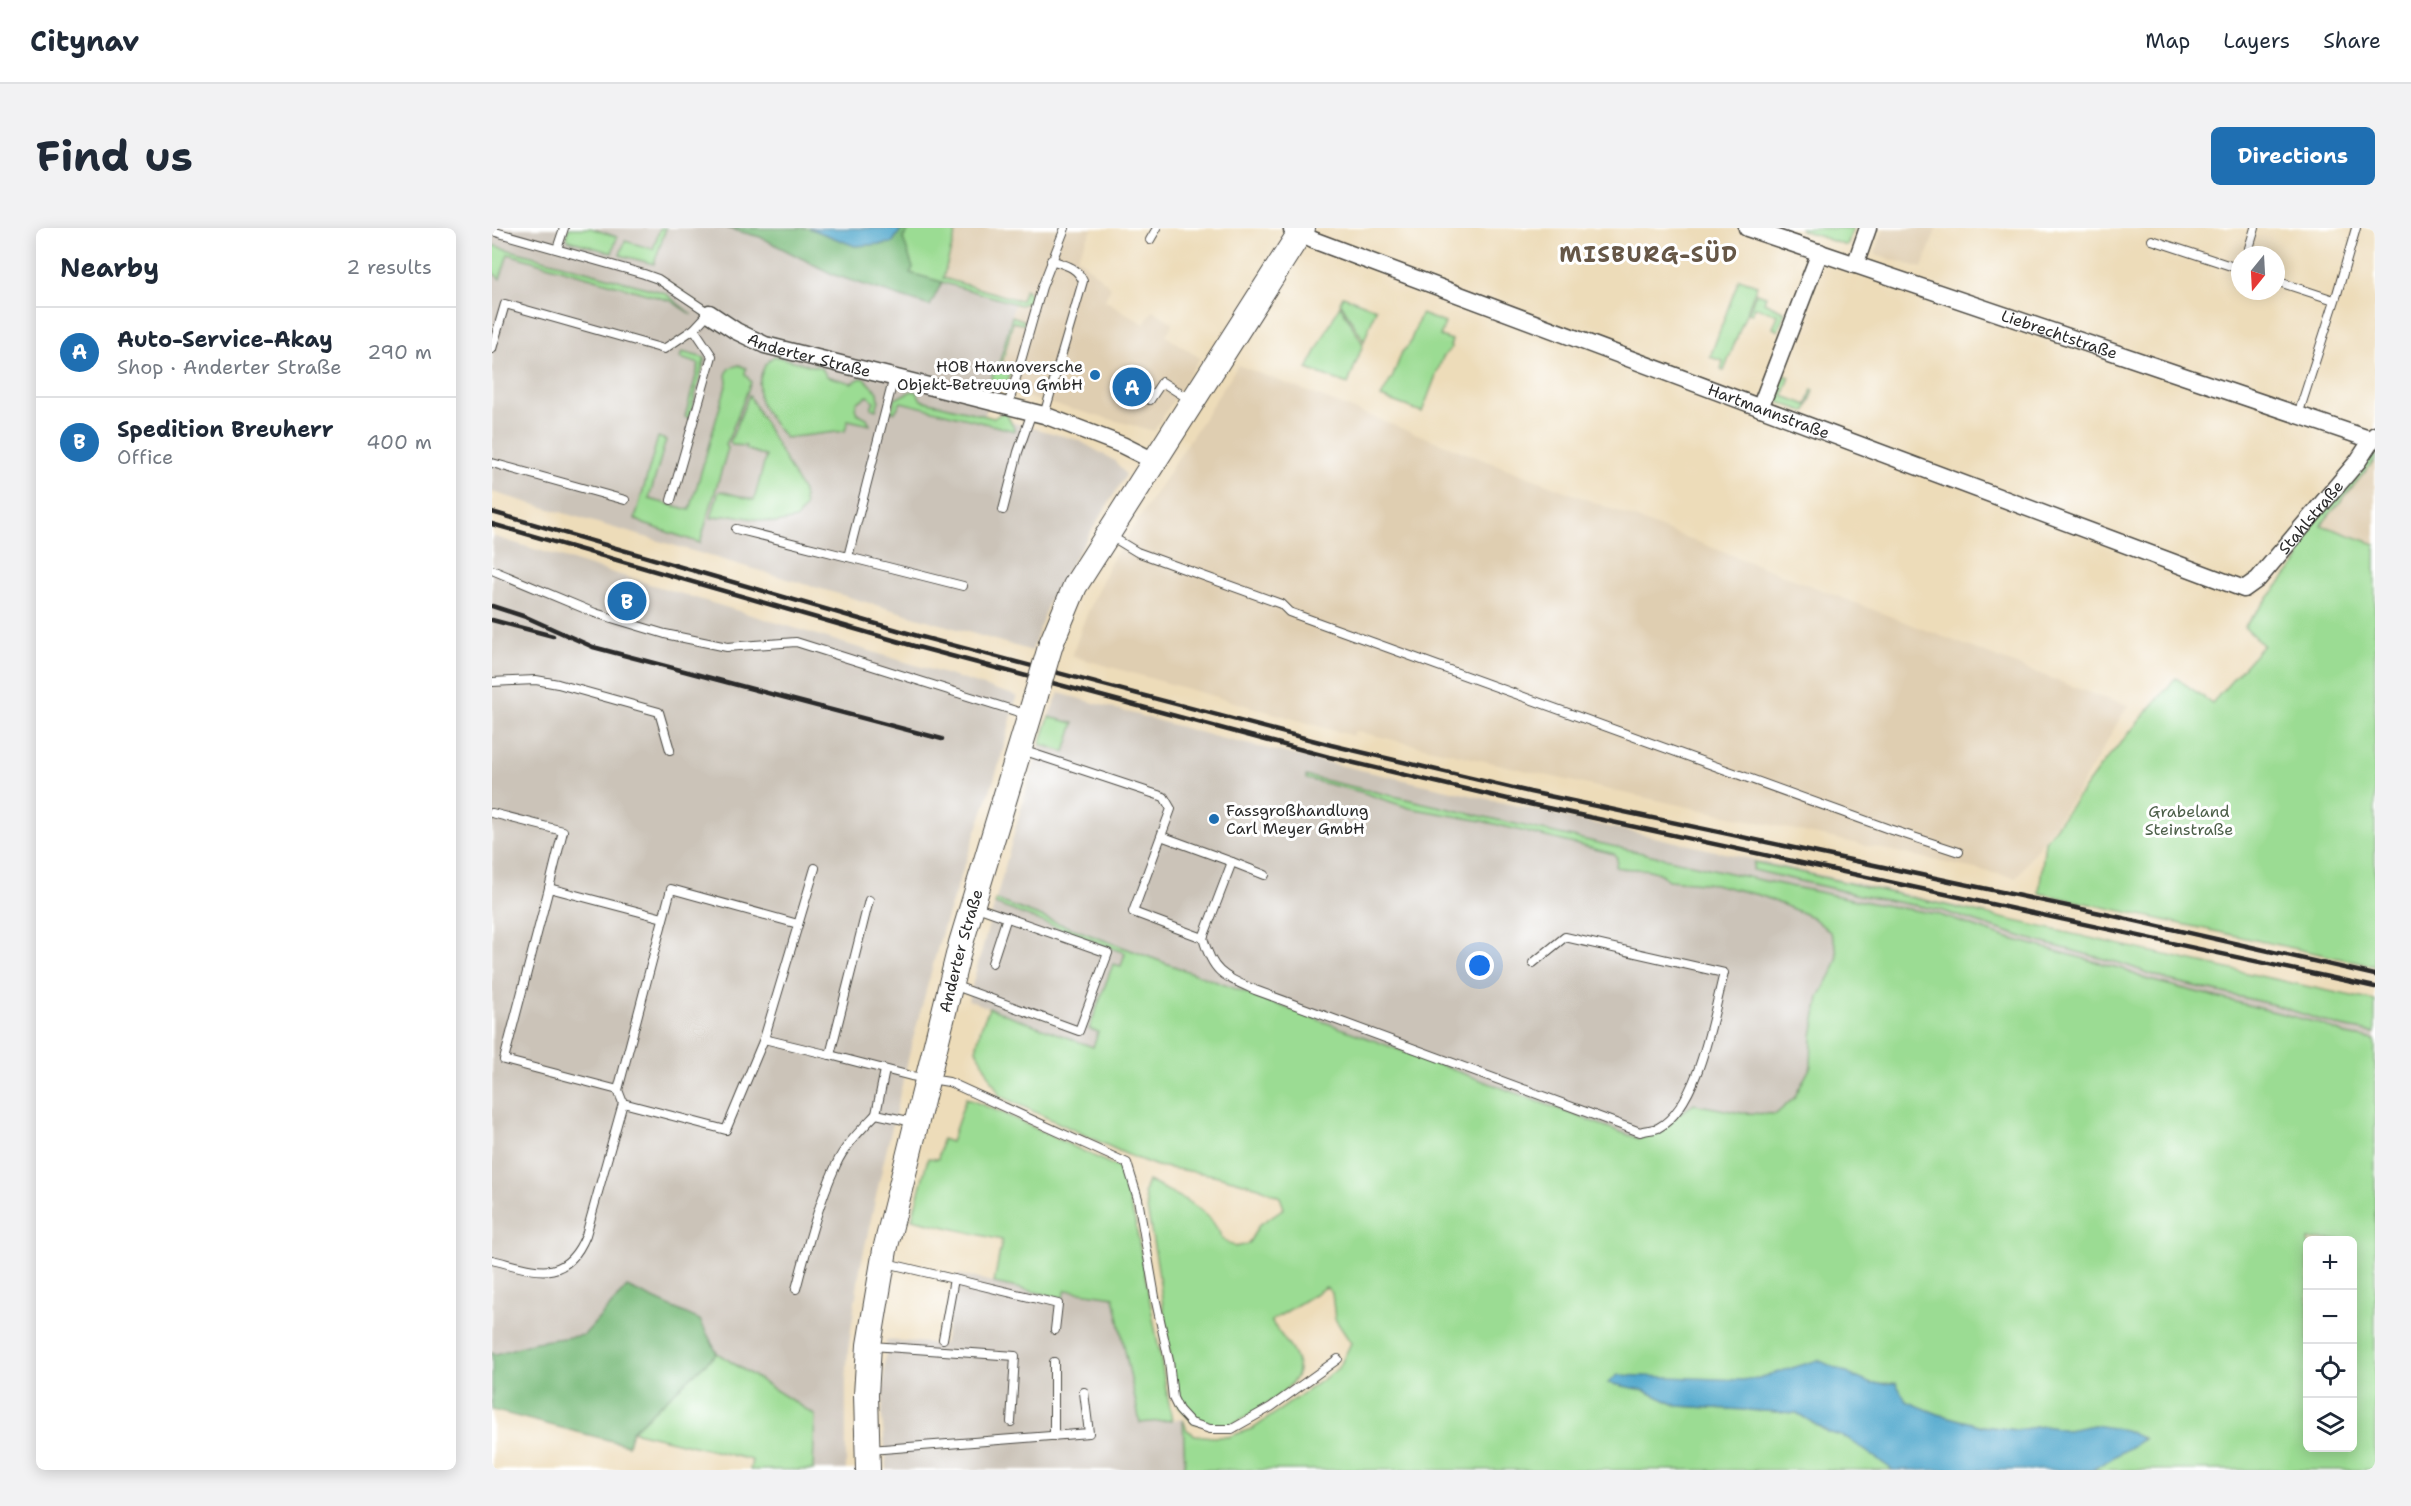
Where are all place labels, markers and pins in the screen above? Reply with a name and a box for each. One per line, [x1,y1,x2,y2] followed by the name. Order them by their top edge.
[897,356,1083,395] place label: HOB Hannoversche Objekt-Betreuung GmbH
[1112,364,1152,410] pin: A
[1088,368,1102,382] marker: HOB Hannoversche Objekt-Betreuung GmbH
[608,578,646,623] pin: B
[1226,800,1369,839] place label: Fassgroßhandlung Carl Meyer GmbH
[1207,812,1221,826] marker: Fassgroßhandlung Carl Meyer GmbH

